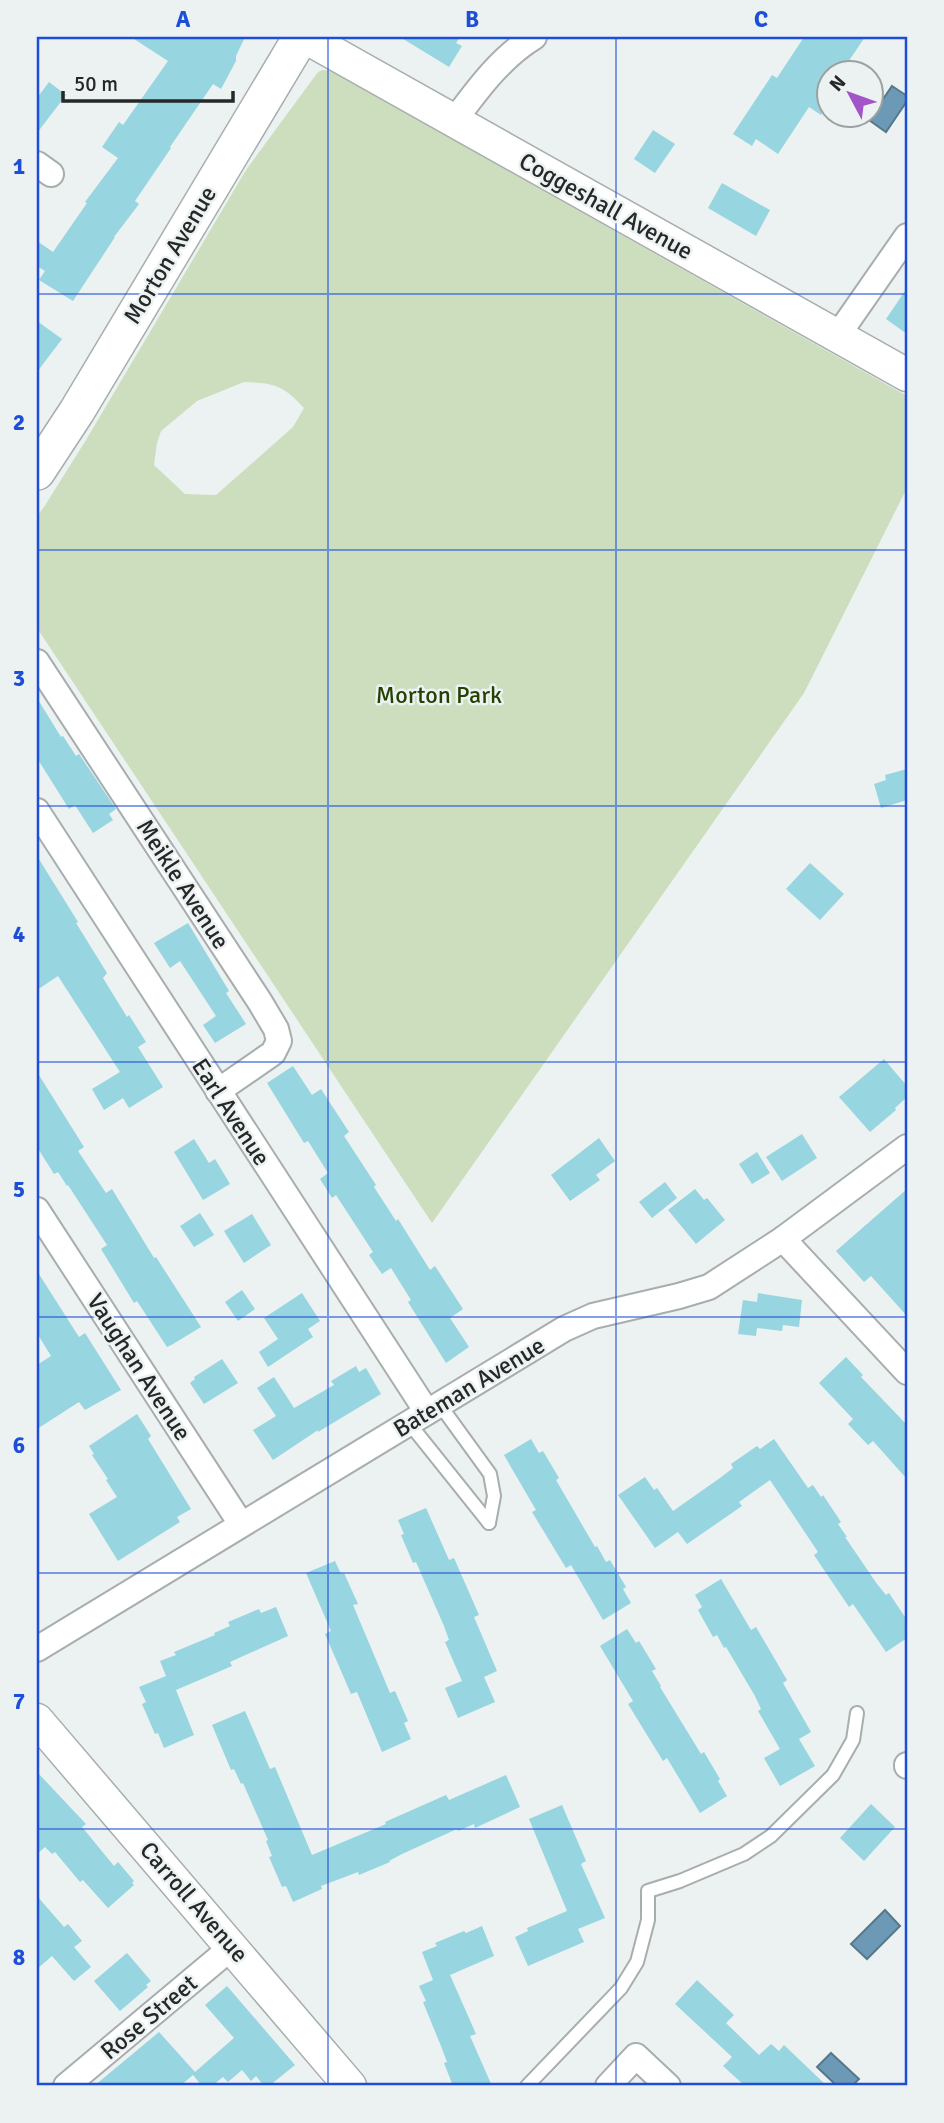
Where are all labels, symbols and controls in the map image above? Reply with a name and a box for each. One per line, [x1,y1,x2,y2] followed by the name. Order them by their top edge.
[176,5,191,34] text: A
[465,5,479,34] text: B
[754,5,768,34] text: C
[63,60,233,104] scale bar
[814,60,884,130] north arrow
[74,71,118,97] text: 50 m
[825,71,851,96] text: N
[514,146,698,266] street label: Coggeshall Avenue
[13,152,25,181] text: 1
[117,181,223,329] street label: Morton Avenue
[13,408,25,437] text: 2
[13,664,25,693] text: 3
[376,680,502,710] park label: Morton Park
[130,813,236,955] street label: Meikle Avenue
[13,920,25,949] text: 4
[185,1053,277,1171] street label: Earl Avenue
[13,1175,25,1204] text: 5
[80,1288,198,1446] street label: Vaughan Avenue
[388,1330,550,1444] street label: Bateman Avenue
[13,1431,25,1460] text: 6
[13,1687,25,1716] text: 7
[133,1835,255,1969] street label: Carroll Avenue
[13,1943,25,1972] text: 8
[95,1968,203,2066] street label: Rose Street

